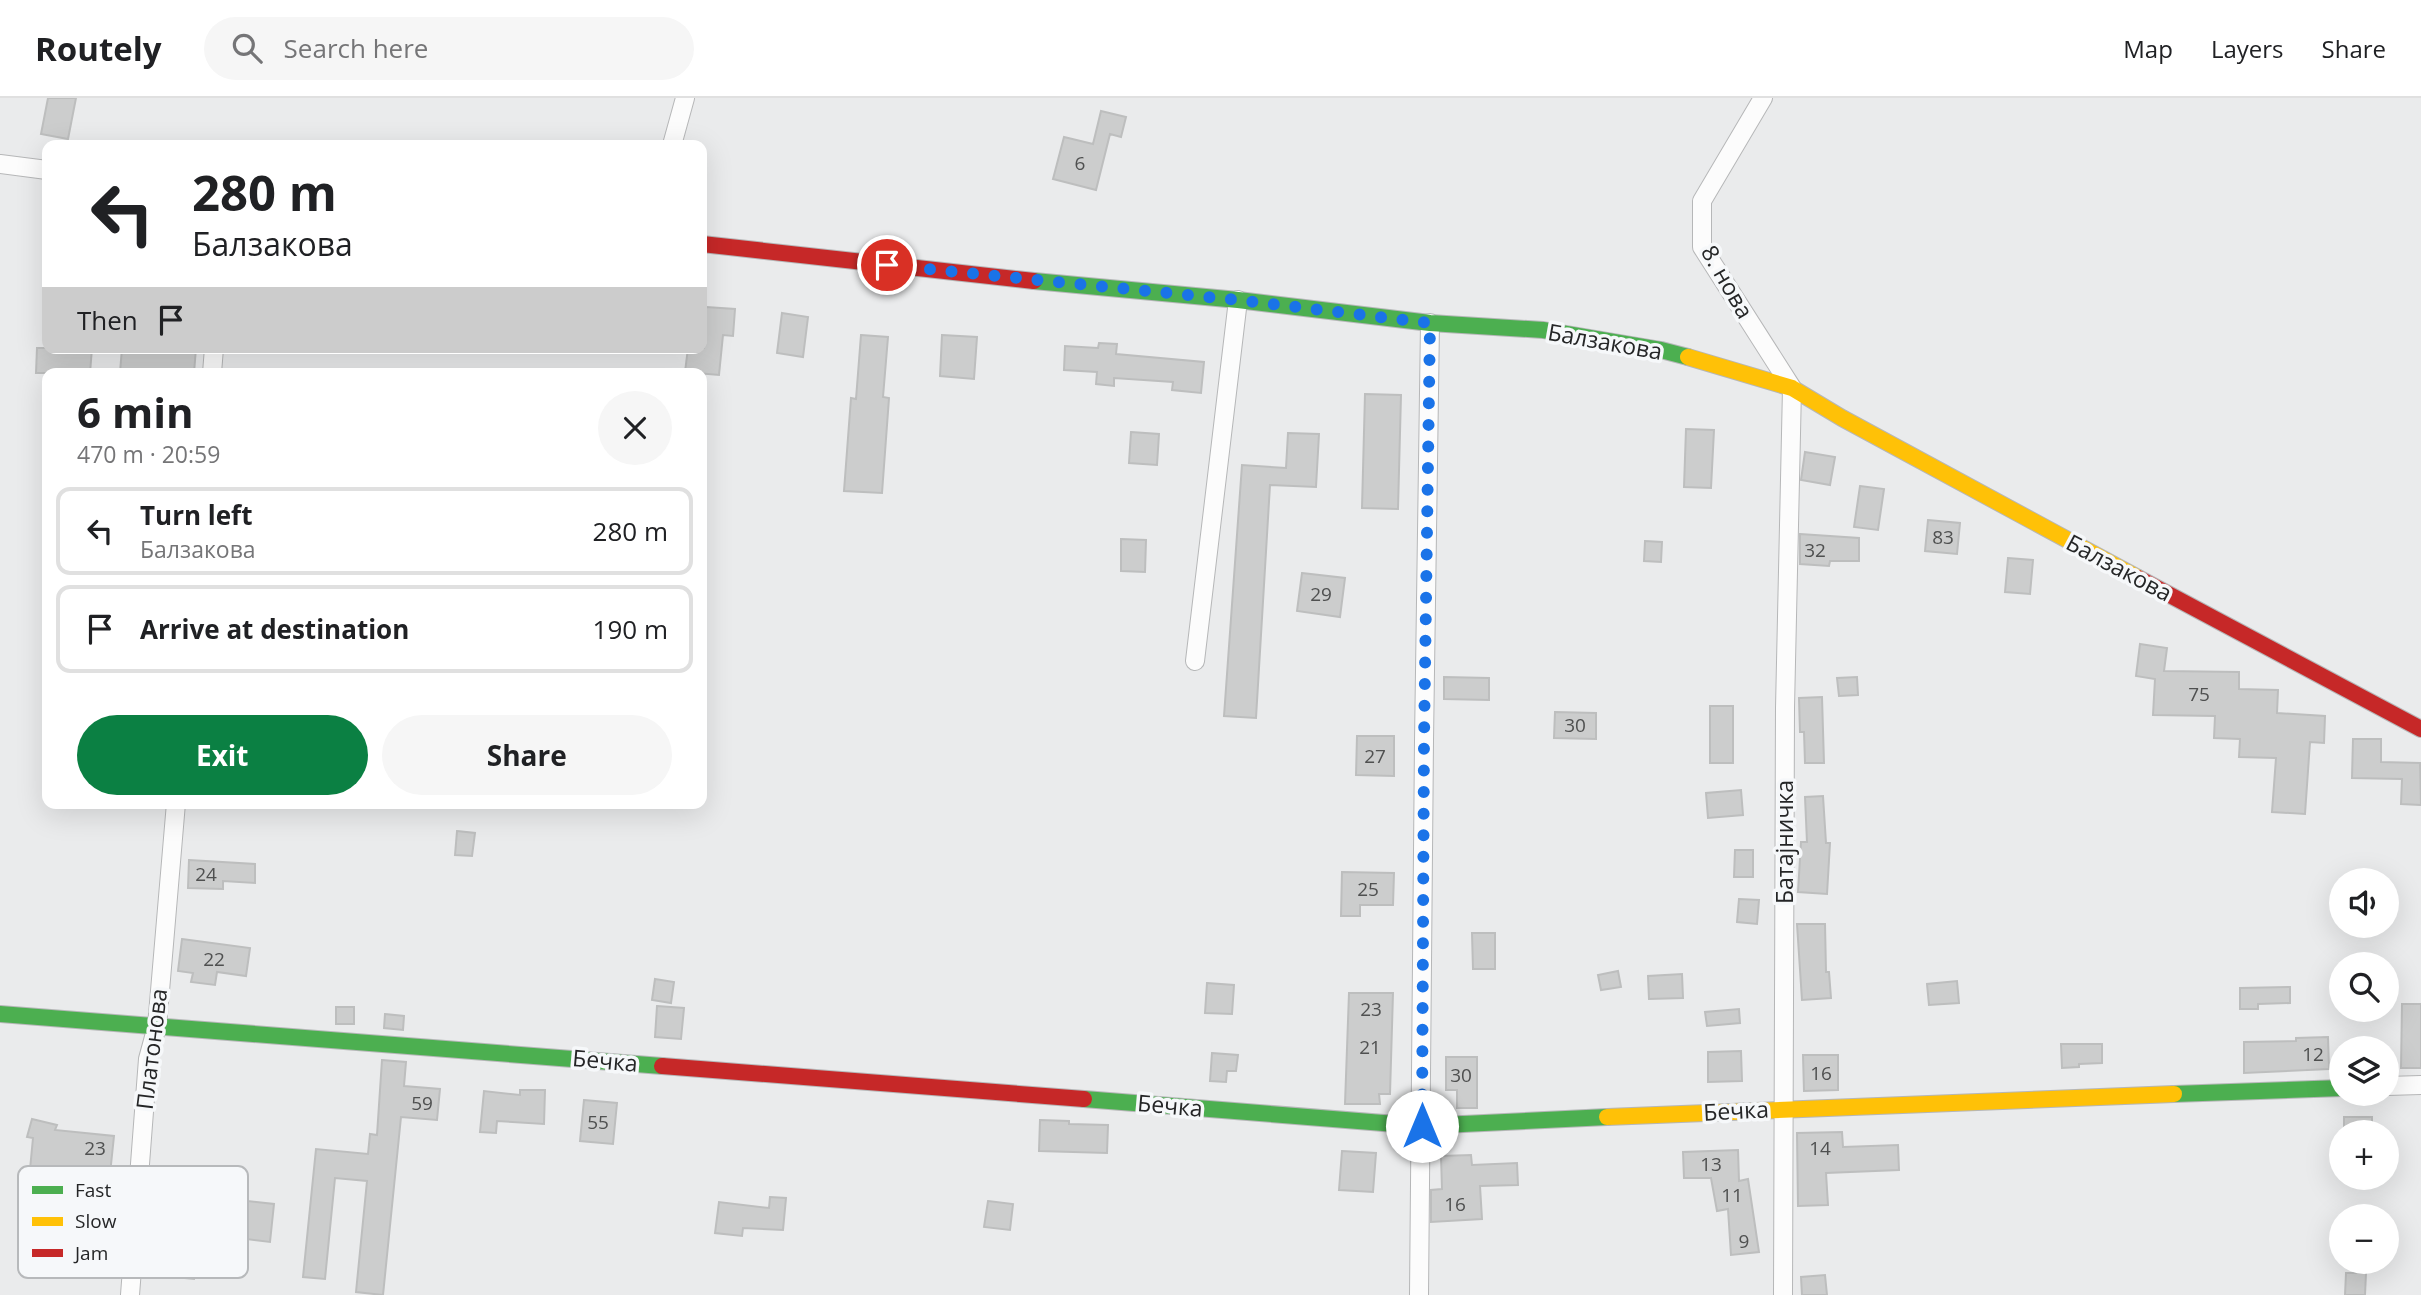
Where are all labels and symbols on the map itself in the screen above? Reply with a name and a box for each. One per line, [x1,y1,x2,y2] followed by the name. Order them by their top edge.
[1075,150,1085,176] house number: 6
[857,235,917,295] pin
[1694,239,1762,324] street label: 8. нова
[1545,315,1665,367] street label: Балзакова
[1932,524,1954,550] house number: 83
[2061,526,2178,608] street label: Балзакова
[1804,537,1826,563] house number: 32
[1310,581,1332,607] house number: 29
[2188,681,2210,707] house number: 75
[1564,712,1586,738] house number: 30
[1364,743,1386,769] house number: 27
[1768,780,1800,904] street label: Батајничка
[195,861,217,887] house number: 24
[1357,876,1379,902] house number: 25
[203,946,225,972] house number: 22
[128,987,174,1111] street label: Платонова
[1360,996,1382,1022] house number: 23
[1359,1034,1381,1060] house number: 21
[571,1041,639,1079] street label: Бечка
[2302,1041,2324,1067] house number: 12
[1810,1060,1832,1086] house number: 16
[1450,1062,1472,1088] house number: 30
[1136,1086,1204,1124] street label: Бечка
[1385,1089,1459,1163] position arrow
[411,1090,433,1116] house number: 59
[1702,1092,1770,1128] street label: Бечка
[587,1109,609,1135] house number: 55
[84,1135,106,1161] house number: 23
[1809,1135,1831,1161] house number: 14
[1700,1151,1722,1177] house number: 13
[18,1166,248,1278] legend
[75,1177,111,1203] text: Fast
[1721,1182,1743,1208] house number: 11
[1444,1191,1466,1217] house number: 16
[75,1208,117,1234] text: Slow
[1739,1228,1749,1254] house number: 9
[73,1240,108,1266] text: Jam

